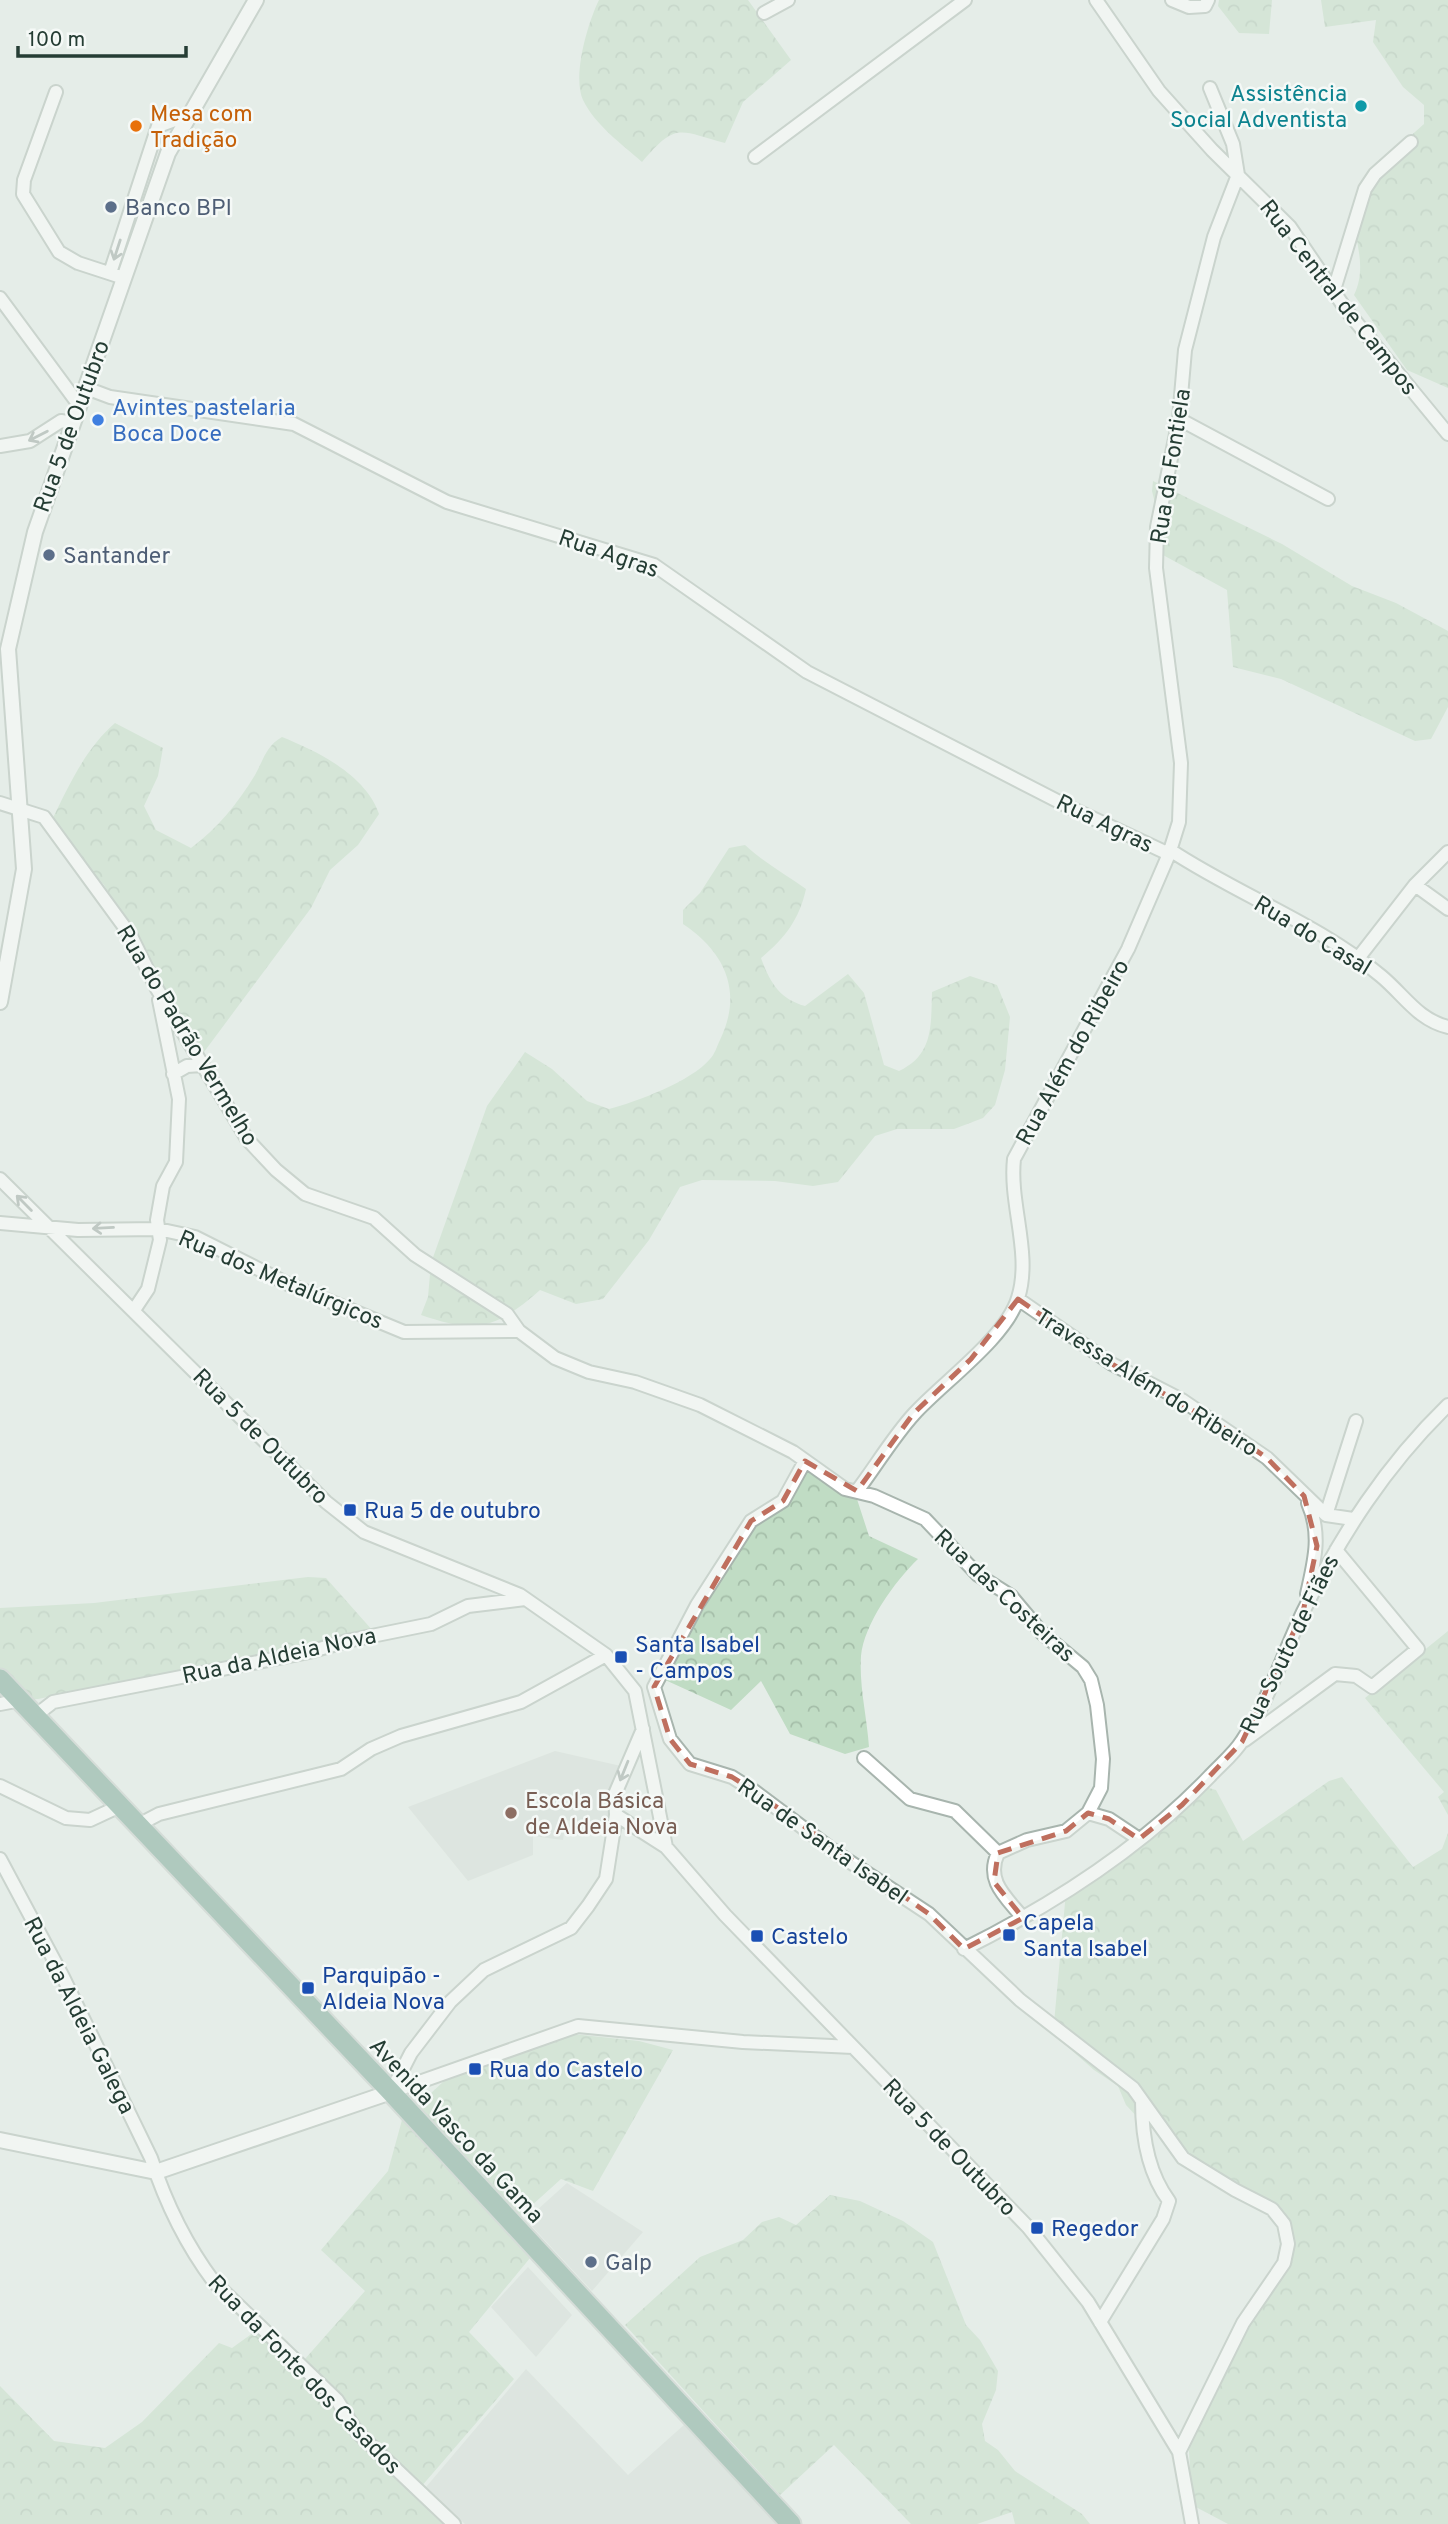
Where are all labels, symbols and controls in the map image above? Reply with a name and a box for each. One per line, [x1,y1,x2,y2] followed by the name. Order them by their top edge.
[18,14,186,58] scale bar
[28,27,85,54] text: 100 m
[1170,81,1347,136] place label: Assistência Social Adventista
[1353,98,1369,114] marker: Assistência Social Adventista
[150,101,253,156] place label: Mesa com Tradição
[128,118,144,134] marker: Mesa com Tradição
[125,195,232,224] place label: Banco BPI
[1252,195,1422,402] street label: Rua Central de Campos
[103,199,119,215] marker: Banco BPI
[110,239,122,261] one-way arrow
[29,337,118,517] street label: Rua 5 de Outubro
[1146,387,1199,546] street label: Rua da Fontiela
[112,395,296,450] place label: Avintes pastelaria Boca Doce
[90,412,106,428] marker: Avintes pastelaria Boca Doce
[28,430,49,444] one-way arrow
[554,525,662,586] street label: Rua Agras
[63,543,170,572] place label: Santander
[41,547,57,563] marker: Santander
[1051,789,1157,861] street label: Rua Agras
[1248,891,1376,984] street label: Rua do Casal
[108,921,263,1152] street label: Rua do Padrão Vermelho
[1011,955,1137,1151] street label: Rua Além do Ribeiro
[16,1195,33,1212] one-way arrow
[92,1222,115,1235] one-way arrow
[173,1225,387,1338] street label: Rua dos Metalúrgicos
[1029,1304,1263,1465] street label: Travessa Além do Ribeiro
[185,1364,333,1512] street label: Rua 5 de Outubro
[364,1498,541,1527] place label: Rua 5 de outubro
[342,1502,358,1518] marker: Rua 5 de outubro
[926,1524,1080,1670] street label: Rua das Costeiras
[1235,1551,1347,1739] street label: Rua Souto de Fiães
[180,1623,379,1692] street label: Rua da Aldeia Nova
[635,1632,760,1687] place label: Santa Isabel - Campos
[613,1649,629,1665] marker: Santa Isabel - Campos
[617,1759,630,1781] one-way arrow
[731,1773,912,1913] street label: Rua de Santa Isabel
[525,1788,678,1843] place label: Escola Básica de Aldeia Nova
[503,1805,519,1821] marker: Escola Básica de Aldeia Nova
[1023,1910,1148,1965] place label: Capela Santa Isabel
[16,1913,140,2120] street label: Rua da Aldeia Galega
[771,1924,848,1953] place label: Castelo
[1001,1927,1017,1943] marker: Capela Santa Isabel
[749,1928,765,1944] marker: Castelo
[322,1963,445,2018] place label: Parquipão - Aldeia Nova
[300,1980,316,1996] marker: Parquipão - Aldeia Nova
[362,2033,549,2231] street label: Avenida Vasco da Gama
[489,2057,643,2086] place label: Rua do Castelo
[467,2061,483,2077] marker: Rua do Castelo
[875,2074,1021,2224] street label: Rua 5 de Outubro
[1051,2216,1139,2245] place label: Regedor
[1029,2220,1045,2236] marker: Regedor
[605,2250,652,2279] place label: Galp
[583,2254,599,2270] marker: Galp
[200,2270,406,2482] street label: Rua da Fonte dos Casados

